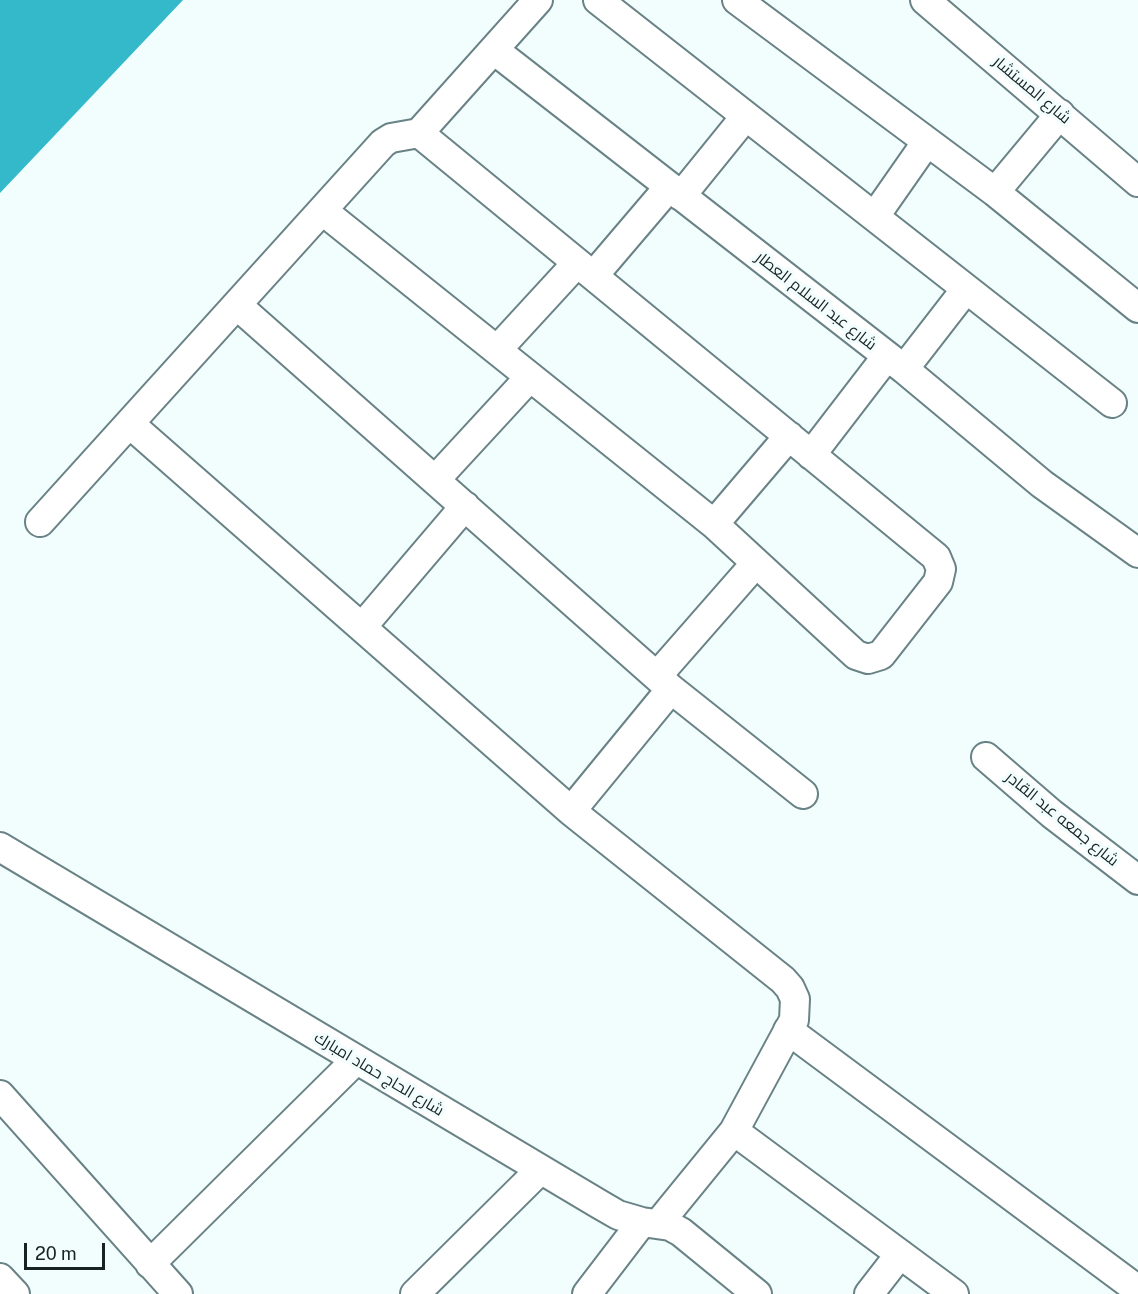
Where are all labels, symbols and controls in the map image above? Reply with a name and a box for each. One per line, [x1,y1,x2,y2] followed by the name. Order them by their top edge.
[989,52,1075,128] street label: شارع المستشار
[752,248,880,354] street label: شارع عبد السلام العطار
[1002,767,1122,871] street label: شارع جمعه عبد القادر
[311,1028,447,1120] street label: شارع الحاج حماد امبارك
[27,1231,108,1269] scale bar
[35,1243,77,1264] text: 20 m

